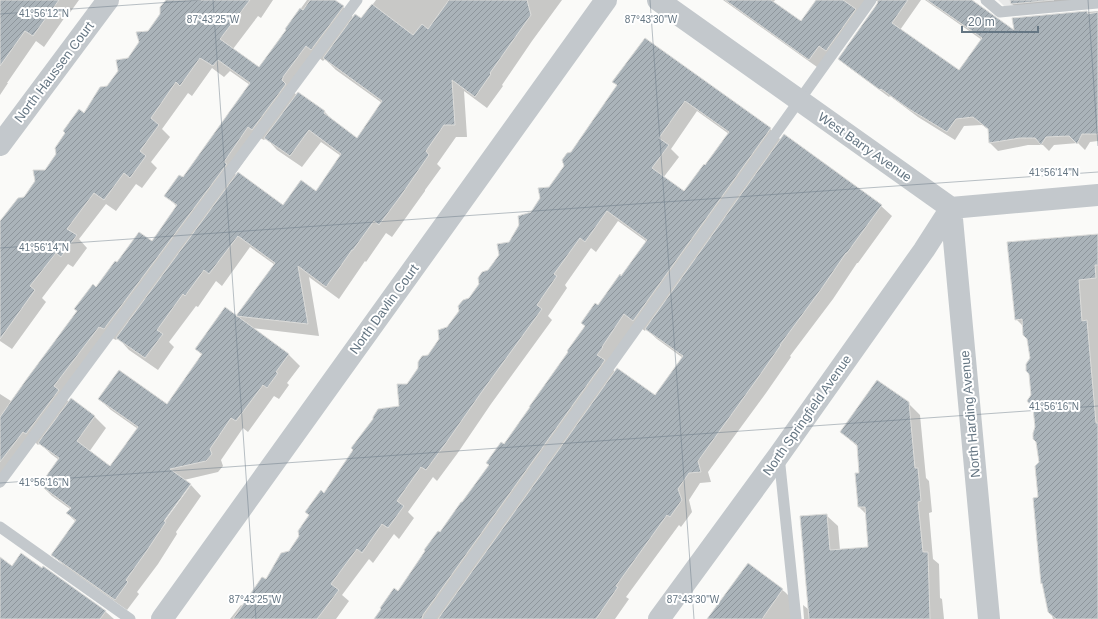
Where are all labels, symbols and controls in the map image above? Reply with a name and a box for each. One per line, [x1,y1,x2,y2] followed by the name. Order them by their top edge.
[19,8,69,19] text: 41°56'12"N
[962,8,1038,34] scale bar
[187,14,240,25] text: 87°43'25"W
[625,14,678,25] text: 87°43'30"W
[968,15,995,29] text: 20 m
[11,18,97,125] street label: North Haussen Court
[815,109,915,185] street label: West Barry Avenue
[1029,167,1079,178] text: 41°56'14"N
[19,242,69,253] text: 41°56'14"N
[347,261,422,357] street label: North Davlin Court
[957,350,983,478] street label: North Harding Avenue
[760,352,854,478] street label: North Springfield Avenue
[1029,401,1079,412] text: 41°56'16"N
[19,477,69,488] text: 41°56'16"N
[229,594,282,605] text: 87°43'25"W
[667,594,720,605] text: 87°43'30"W

